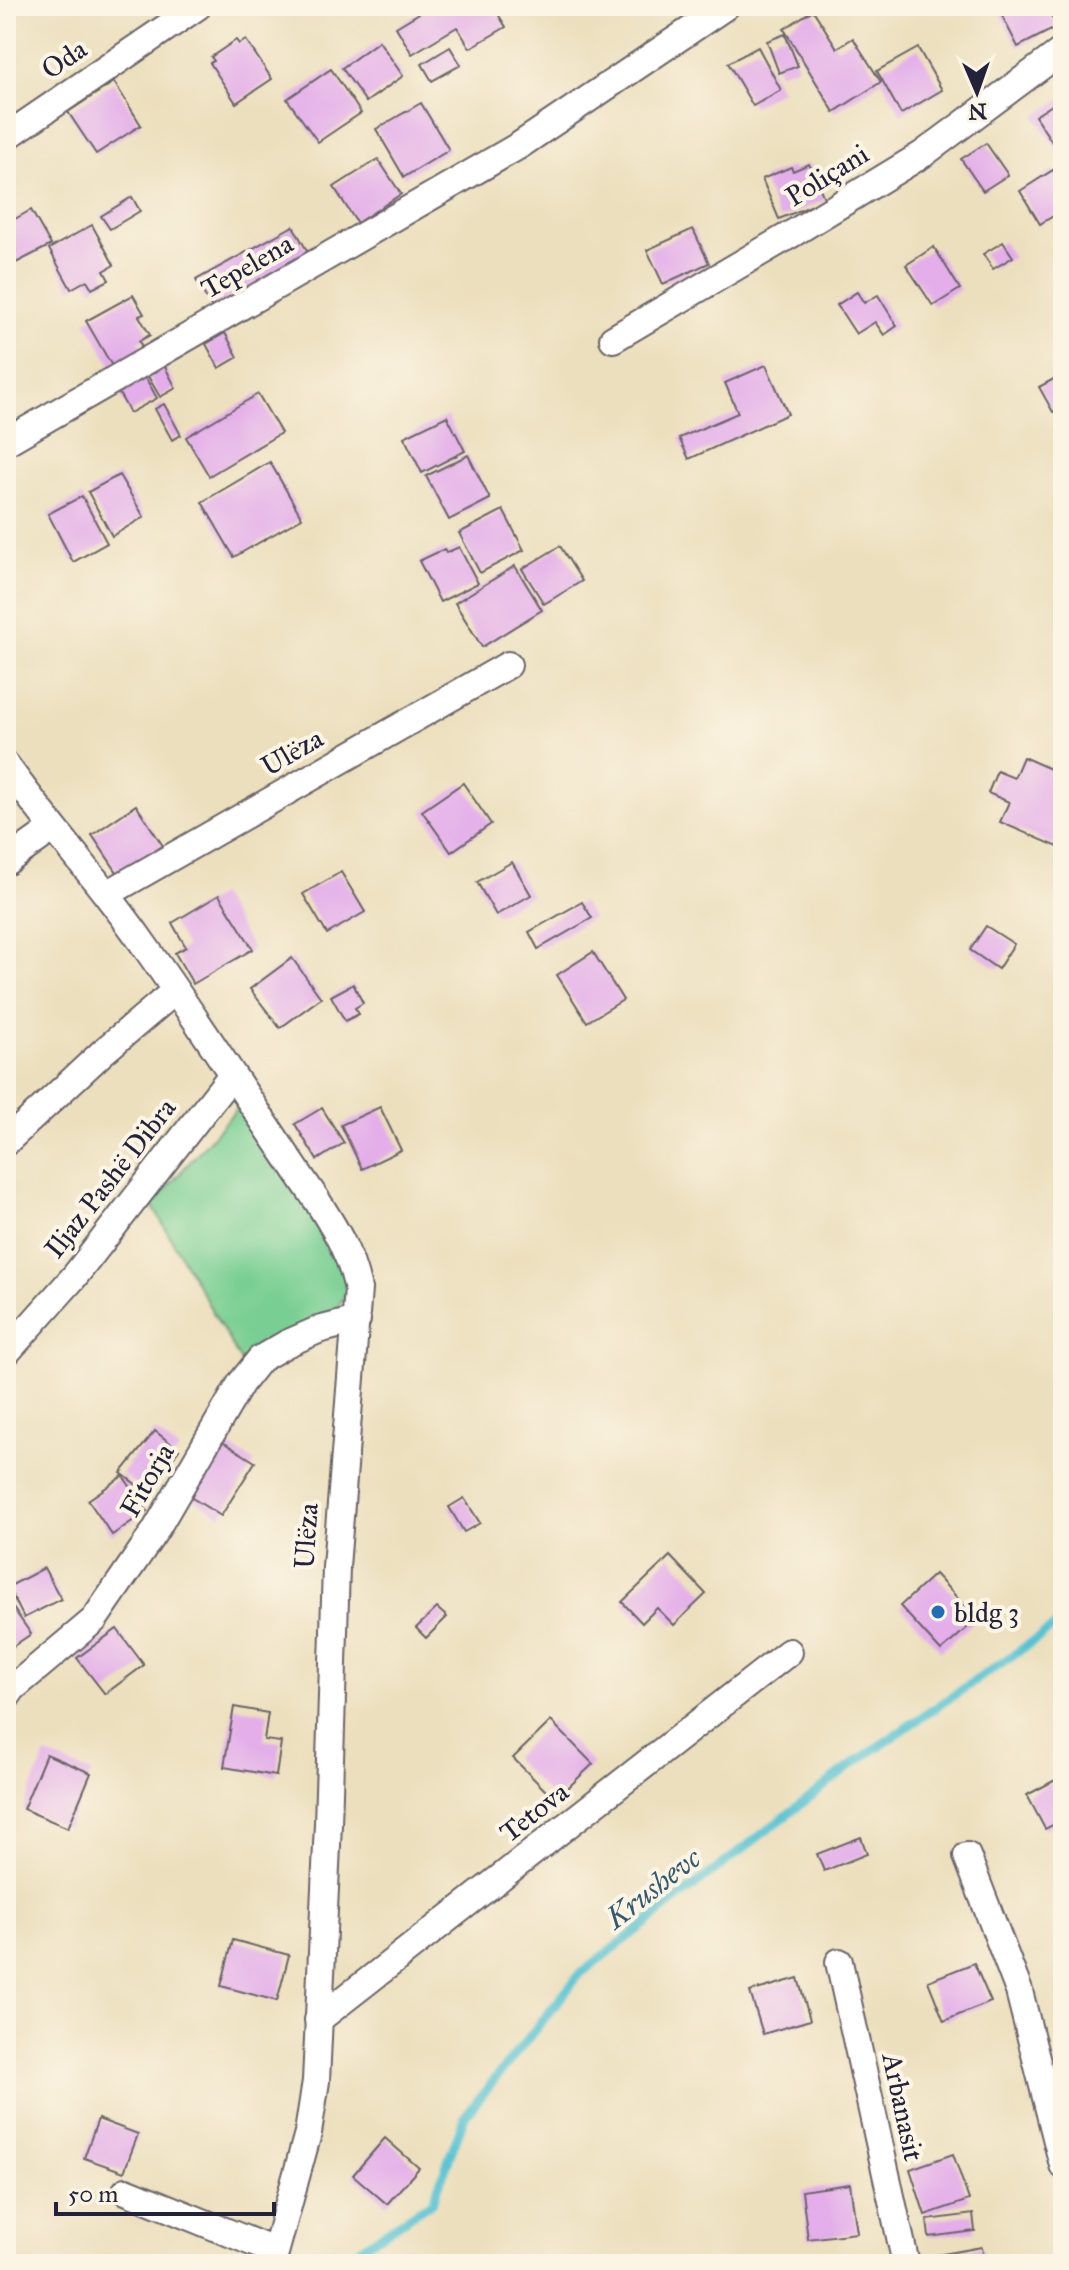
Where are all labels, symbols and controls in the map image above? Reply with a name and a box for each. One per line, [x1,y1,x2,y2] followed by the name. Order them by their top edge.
[35,31,93,87] street label: Oda
[937,52,1017,132] north arrow
[968,98,987,125] text: N
[779,136,875,214] street label: Poliçani
[195,226,299,306] street label: Tepelena
[255,720,329,784] street label: Ulëza
[37,1091,183,1265] street label: Iljaz Pashë Dibra
[112,1437,182,1523] street label: Fitorja
[286,1502,326,1570] street label: Ulëza
[954,1595,1019,1630] place label: bldg 3
[929,1603,947,1621] marker: bldg 3
[493,1774,576,1850] street label: Tetova
[597,1839,709,1937] water label: Krushevc
[874,2049,932,2164] street label: Arbanasit
[56,2166,274,2216] scale bar
[68,2179,118,2209] text: 50 m

